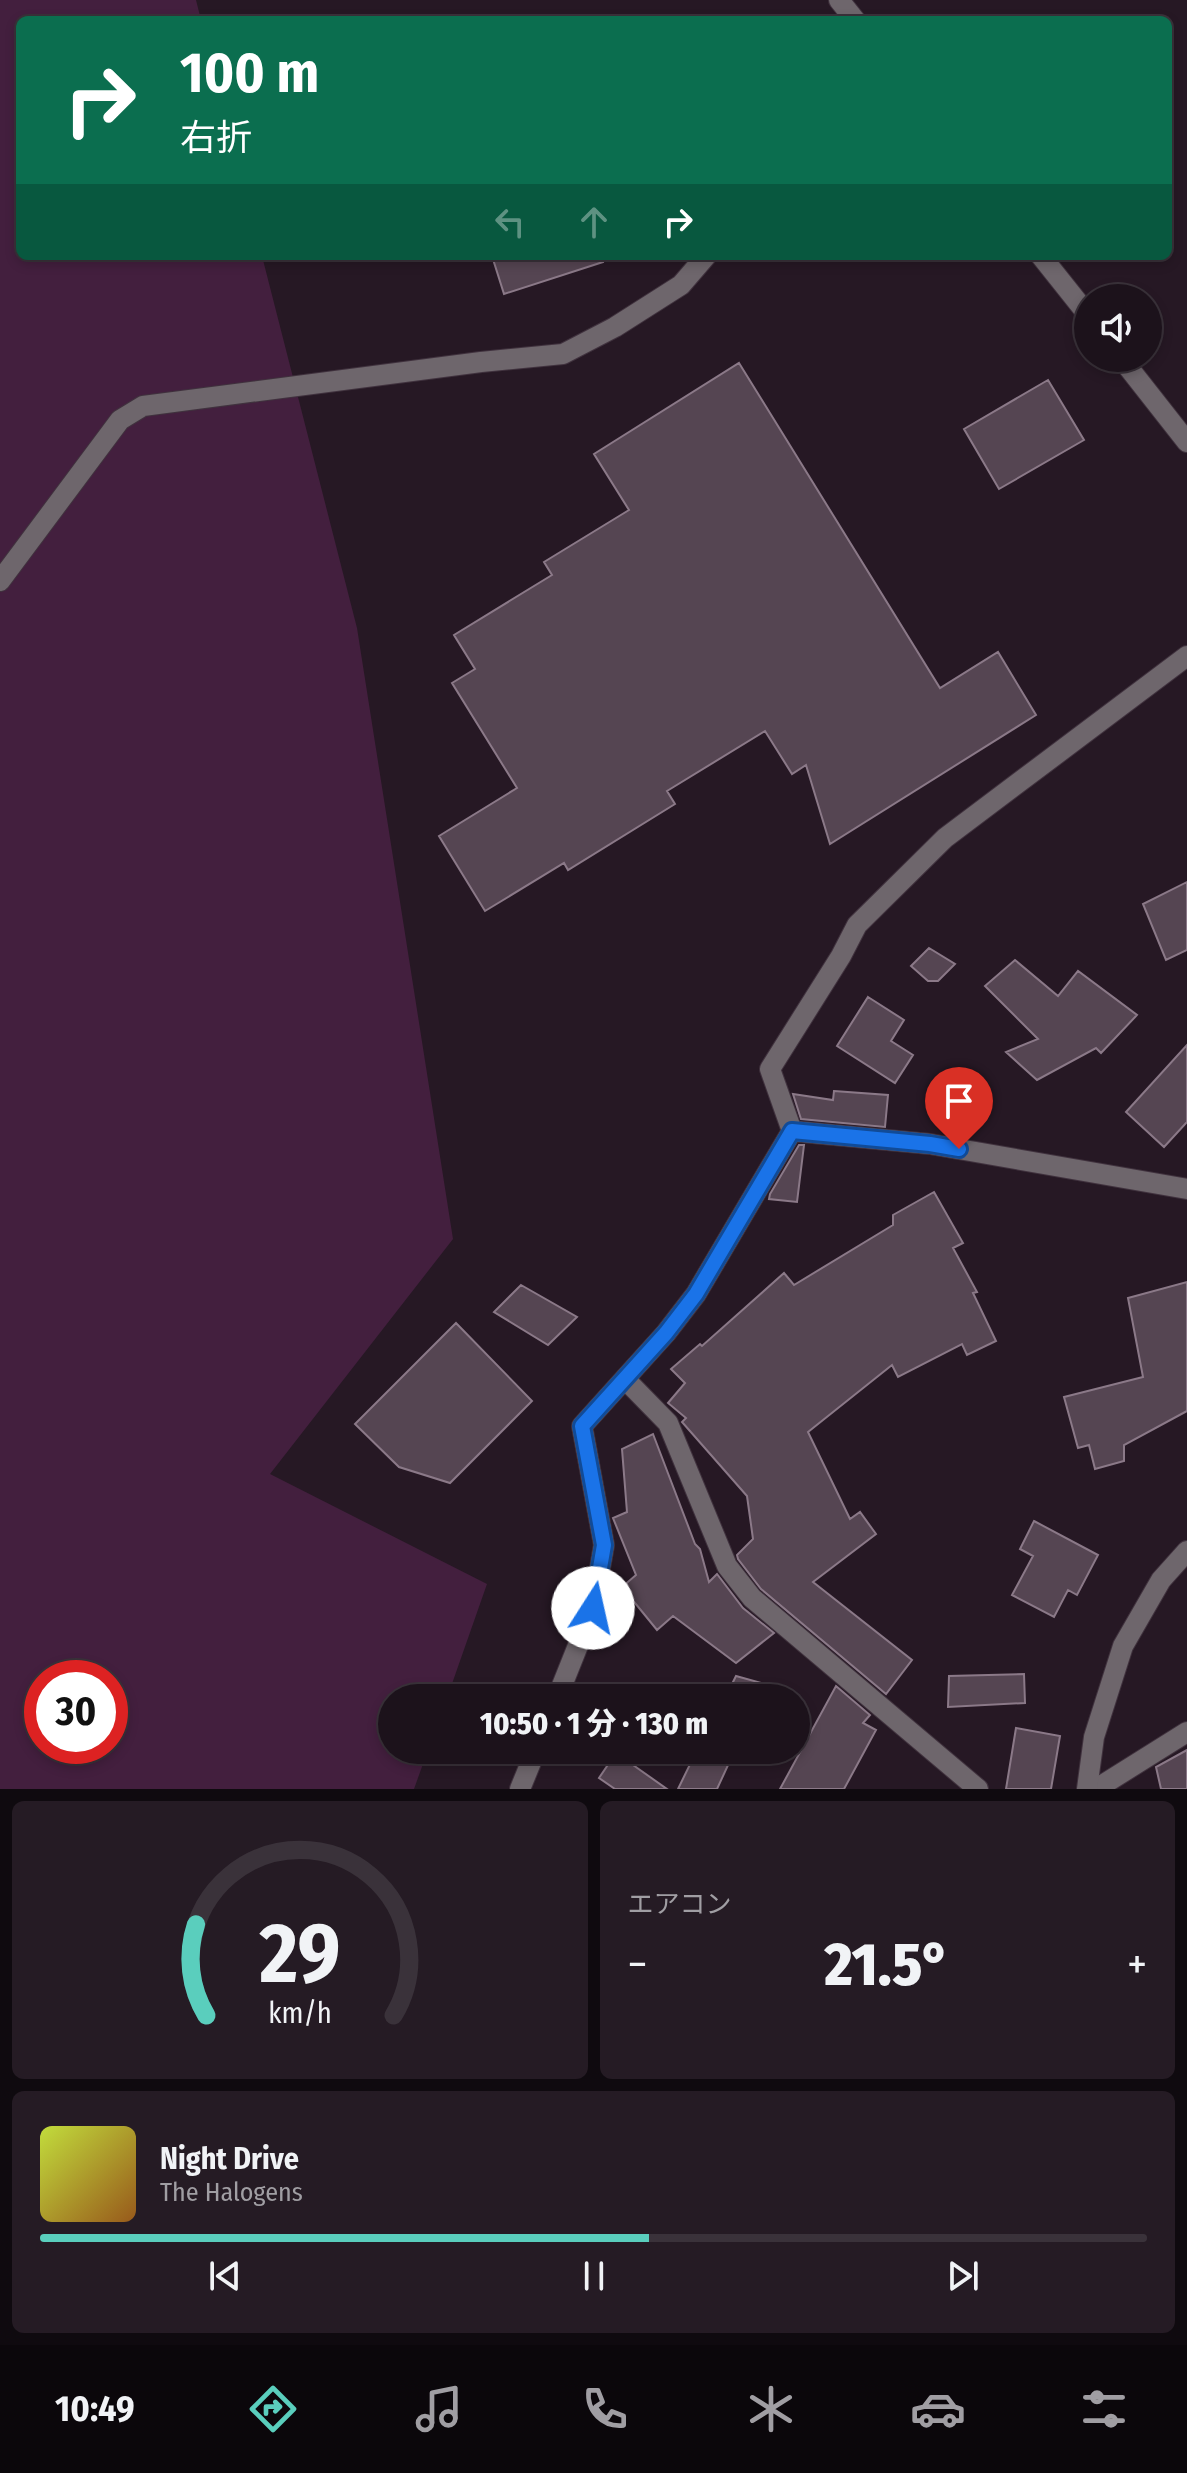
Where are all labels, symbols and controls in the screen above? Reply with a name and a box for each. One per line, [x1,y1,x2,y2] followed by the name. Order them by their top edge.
[180,40,319,107] text: 100 m
[48,48,152,152] icon: right
[180,116,252,160] text: 右折
[488,200,532,244] icon: left
[572,200,616,244] icon: ahead
[656,200,700,244] icon: right
[1074,284,1162,372] map controls
[1074,284,1162,372] button: sound
[925,1067,993,1149] pin
[937,1079,981,1123] icon: arrive
[551,1566,635,1650] position arrow
[24,1660,128,1764] speed limit sign: 30
[480,1706,708,1742] text: 10:50 · 1 分 · 130 m
[628,1889,732,1920] text: エアコン
[258,1904,340,2004] text: 29
[825,1929,950,2001] text: 21.5°
[628,1938,647,1991] text: −
[1127,1938,1147,1991] text: +
[268,1996,332,2031] text: km/h
[160,2141,299,2177] text: Night Drive
[160,2177,303,2208] text: The Halogens
[203,2254,247,2298] icon: previous
[572,2254,616,2298] icon: pause
[941,2254,985,2298] icon: next
[245,2381,301,2437] icon: directions
[411,2381,467,2437] icon: music
[577,2381,633,2437] icon: phone
[743,2381,799,2437] icon: climate
[910,2381,966,2437] icon: car
[1076,2381,1132,2437] icon: filters
[55,2387,135,2431] text: 10:49

